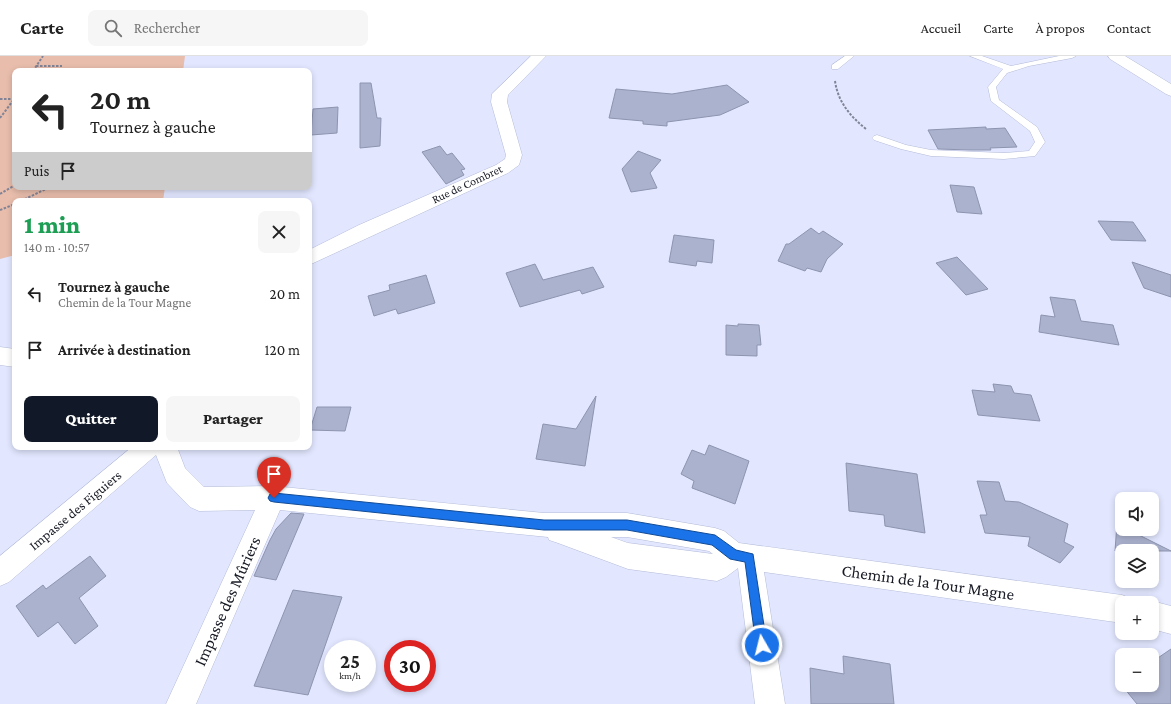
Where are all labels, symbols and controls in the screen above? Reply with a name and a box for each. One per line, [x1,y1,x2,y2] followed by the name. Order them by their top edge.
[88,10,368,46] search box
[20,17,64,38] text: Carte
[102,17,124,39] icon: search
[134,20,200,36] text: Rechercher
[921,20,961,36] text: Accueil
[983,20,1014,36] text: Carte
[1036,20,1085,36] text: À propos
[1107,20,1151,36] text: Contact
[24,84,76,136] icon: left
[90,84,150,115] text: 20 m
[90,117,216,137] text: Tournez à gauche
[57,160,79,182] icon: arrive
[429,161,505,206] street label: Rue de Combret
[24,163,49,179] text: Puis
[24,211,80,238] text: 1 min
[258,211,300,253] button: close
[24,240,90,255] text: 140 m · 10:57
[58,279,170,295] text: Tournez à gauche
[24,283,46,305] icon: left
[270,286,300,302] text: 20 m
[58,295,191,310] text: Chemin de la Tour Magne
[24,339,46,361] icon: arrive
[58,342,191,358] text: Arrivée à destination
[265,342,300,358] text: 120 m
[24,396,158,442] button: Quitter
[166,396,300,442] button: Partager
[257,457,291,498] pin
[263,463,285,485] icon: arrive
[26,467,124,553] street label: Impasse des Figuiers
[1115,492,1159,692] map controls
[1115,492,1159,536] button: sound
[190,533,265,669] street label: Impasse des Mûriers
[1115,544,1159,588] button: layers
[840,561,1016,604] street label: Chemin de la Tour Magne
[1115,596,1159,640] button: +
[741,624,783,666] position arrow
[384,640,436,692] speed limit sign: 30
[1115,648,1159,692] button: −
[340,650,360,672] text: 25
[339,670,361,681] text: km/h

